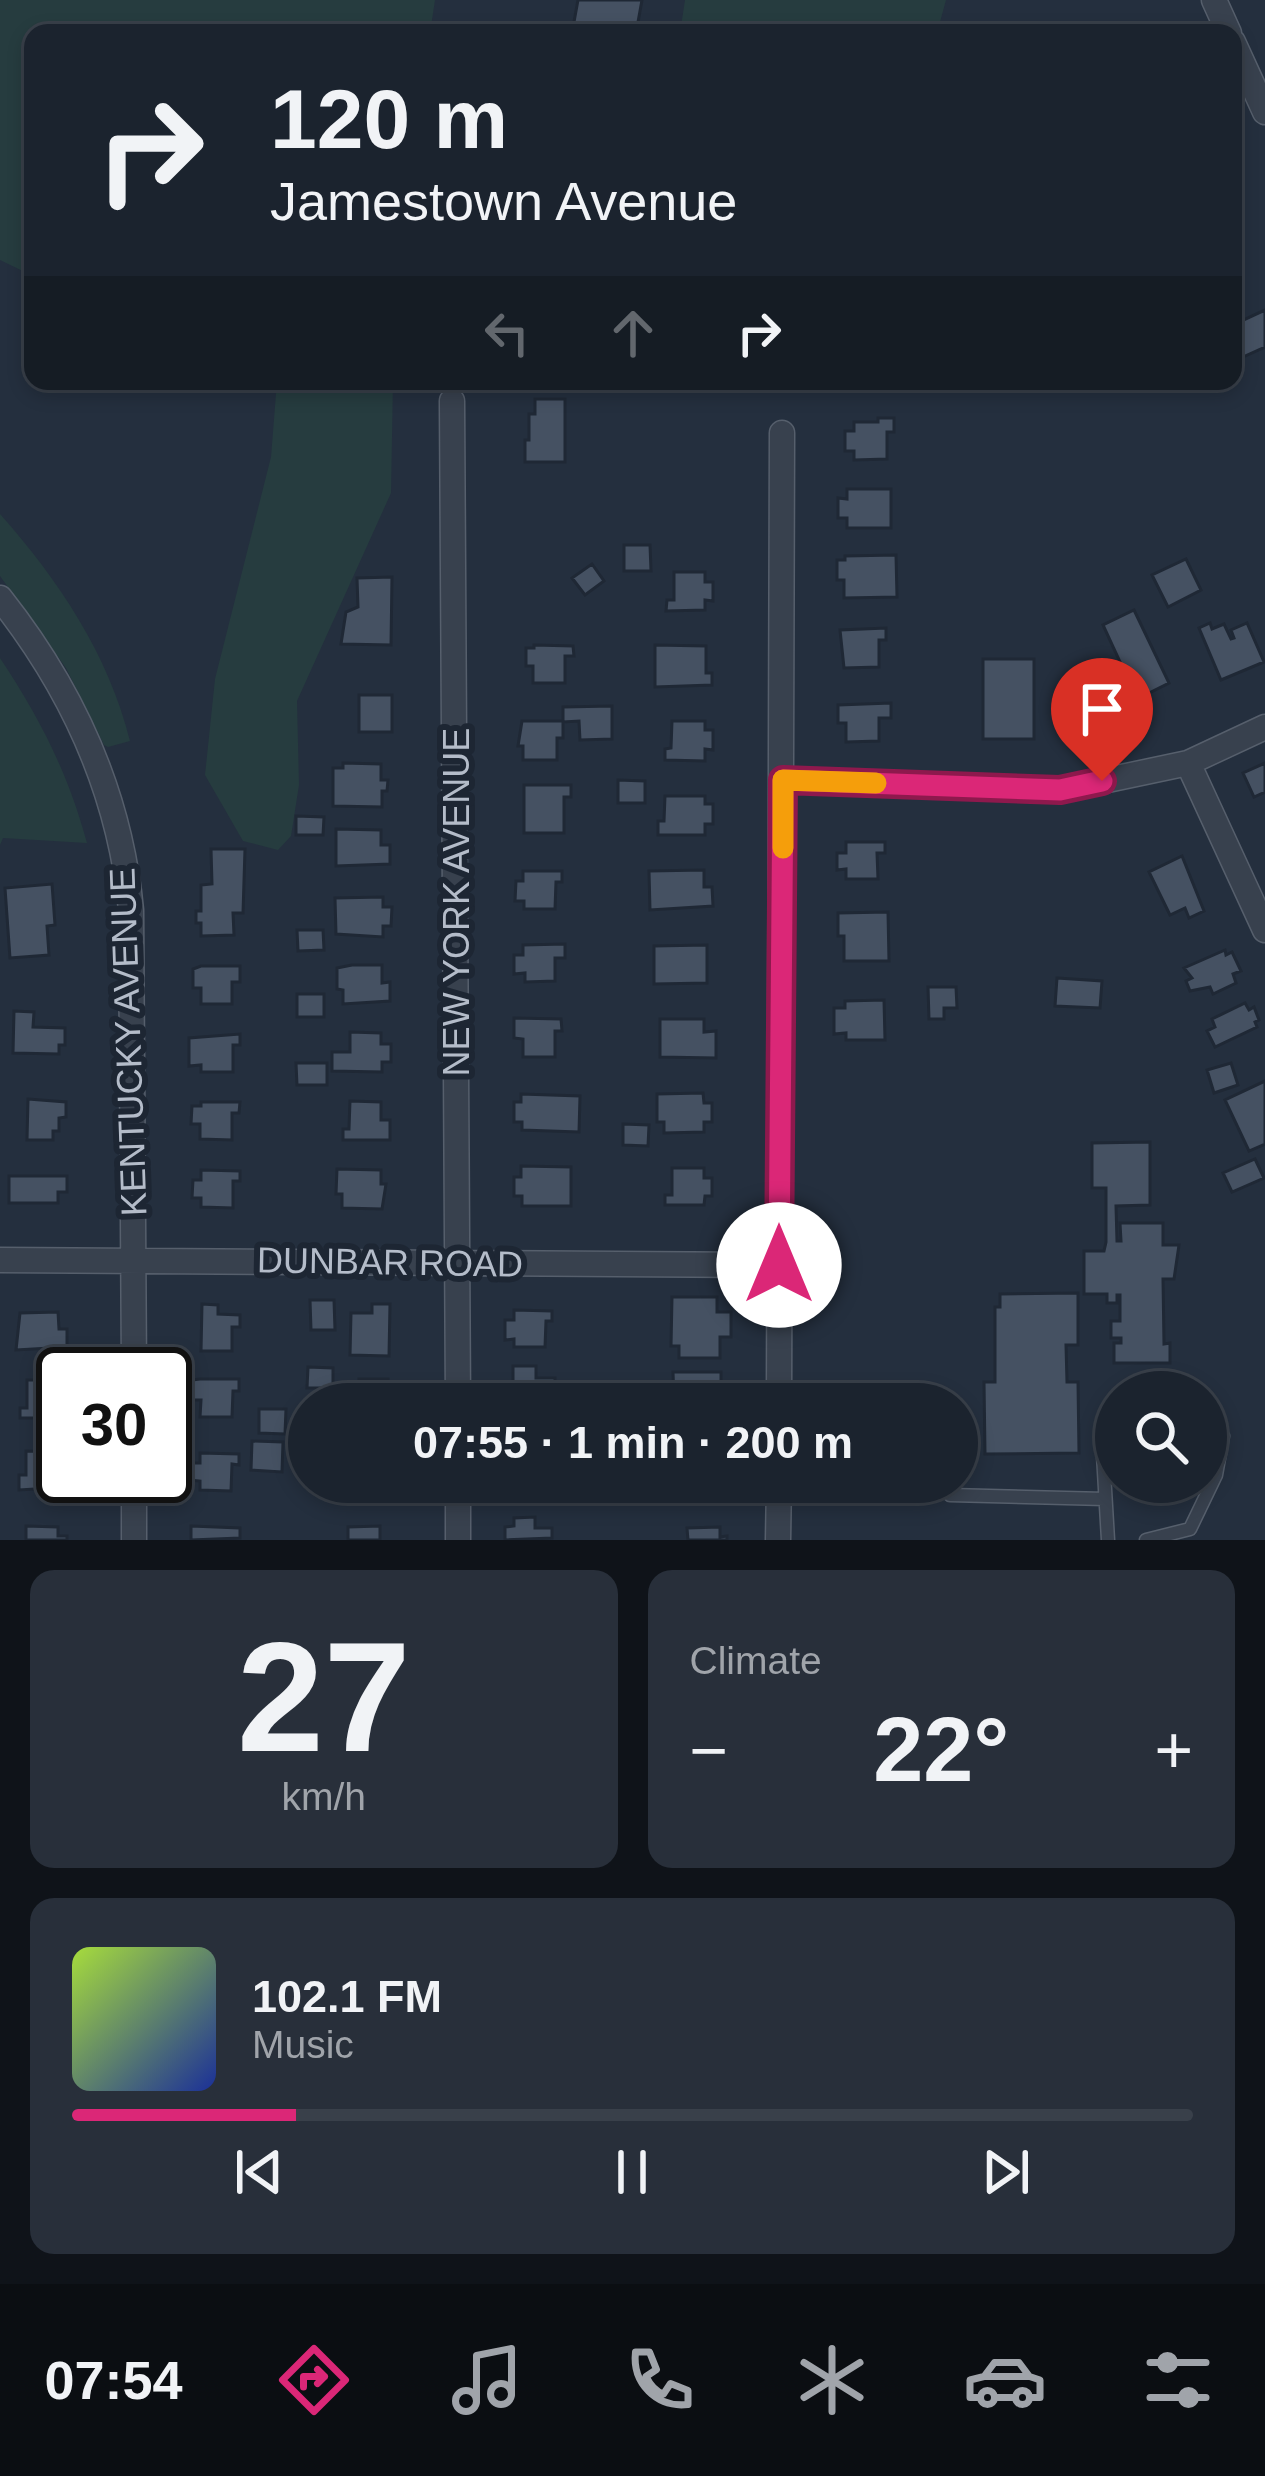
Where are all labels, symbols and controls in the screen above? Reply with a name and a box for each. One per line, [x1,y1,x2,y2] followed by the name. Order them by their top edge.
[72,72,228,228] icon: right
[270,72,508,166] text: 120 m
[270,171,737,231] text: Jamestown Avenue
[474,300,540,366] icon: left
[600,300,666,366] icon: ahead
[726,300,792,366] icon: right
[1051,658,1153,781] pin
[1069,676,1135,742] icon: arrive
[436,728,477,1076] street label: NEW YORK AVENUE
[101,867,155,1217] street label: KENTUCKY AVENUE
[716,1202,842,1328] position arrow
[257,1239,523,1285] street label: DUNBAR ROAD
[36,1347,192,1503] speed limit sign: 30
[1095,1371,1227,1503] map controls
[1095,1371,1227,1503] button: search
[413,1417,853,1468] text: 07:55 · 1 min · 200 m
[237,1610,411,1784] text: 27
[690,1639,822,1682] text: Climate
[873,1700,1009,1800] text: 22°
[690,1713,728,1787] text: −
[1154,1713,1193,1787] text: +
[281,1775,366,1818] text: km/h
[252,1971,442,2022] text: 102.1 FM
[252,2023,354,2066] text: Music
[226,2139,292,2205] icon: previous
[599,2139,665,2205] icon: pause
[973,2139,1039,2205] icon: next
[272,2338,356,2422] icon: directions
[445,2338,529,2422] icon: music
[618,2338,702,2422] icon: phone
[790,2338,874,2422] icon: climate
[963,2338,1047,2422] icon: car
[1136,2338,1220,2422] icon: filters
[44,2350,183,2410] text: 07:54

